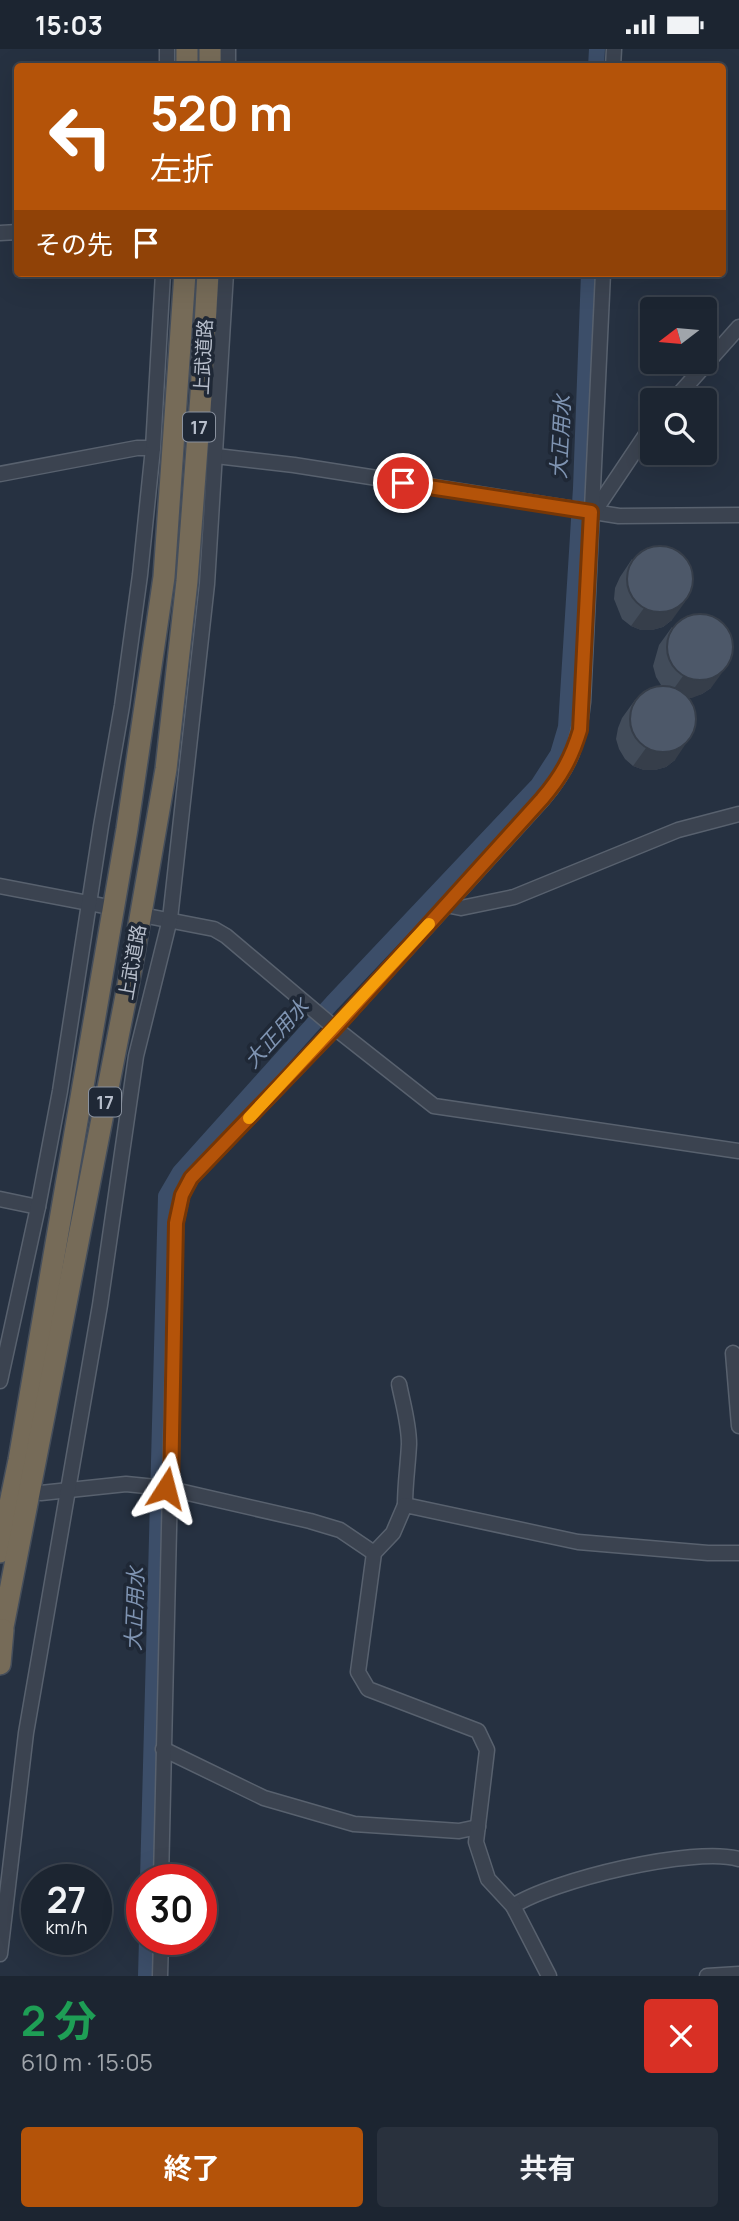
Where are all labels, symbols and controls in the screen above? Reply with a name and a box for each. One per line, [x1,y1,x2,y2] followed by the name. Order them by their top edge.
[35,7,103,43] text: 15:03
[150,79,293,146] text: 520 m
[35,91,126,182] icon: left
[150,146,214,190] text: 左折
[127,224,165,262] icon: arrive
[35,226,113,262] text: その先
[640,297,718,375] north arrow
[640,297,717,465] map controls
[188,318,218,396] street label: 上武道路
[640,388,717,465] button: search
[544,392,576,480] water label: 大正用水
[183,413,215,441] road number: 17
[373,453,433,513] pin
[384,464,422,502] icon: arrive
[113,922,151,1002] street label: 上武道路
[237,991,316,1074] water label: 大正用水
[89,1087,121,1117] road number: 17
[129,1451,203,1525] position arrow
[119,1565,150,1651] water label: 大正用水
[126,1864,217,1955] speed limit sign: 30
[47,1876,86,1924] text: 27
[46,1915,87,1939] text: km/h
[21,1991,96,2049] text: 2 分
[644,1999,718,2073] button: close
[21,2046,153,2078] text: 610 m · 15:05
[21,2127,363,2207] button: 終了
[377,2127,718,2207] button: 共有

